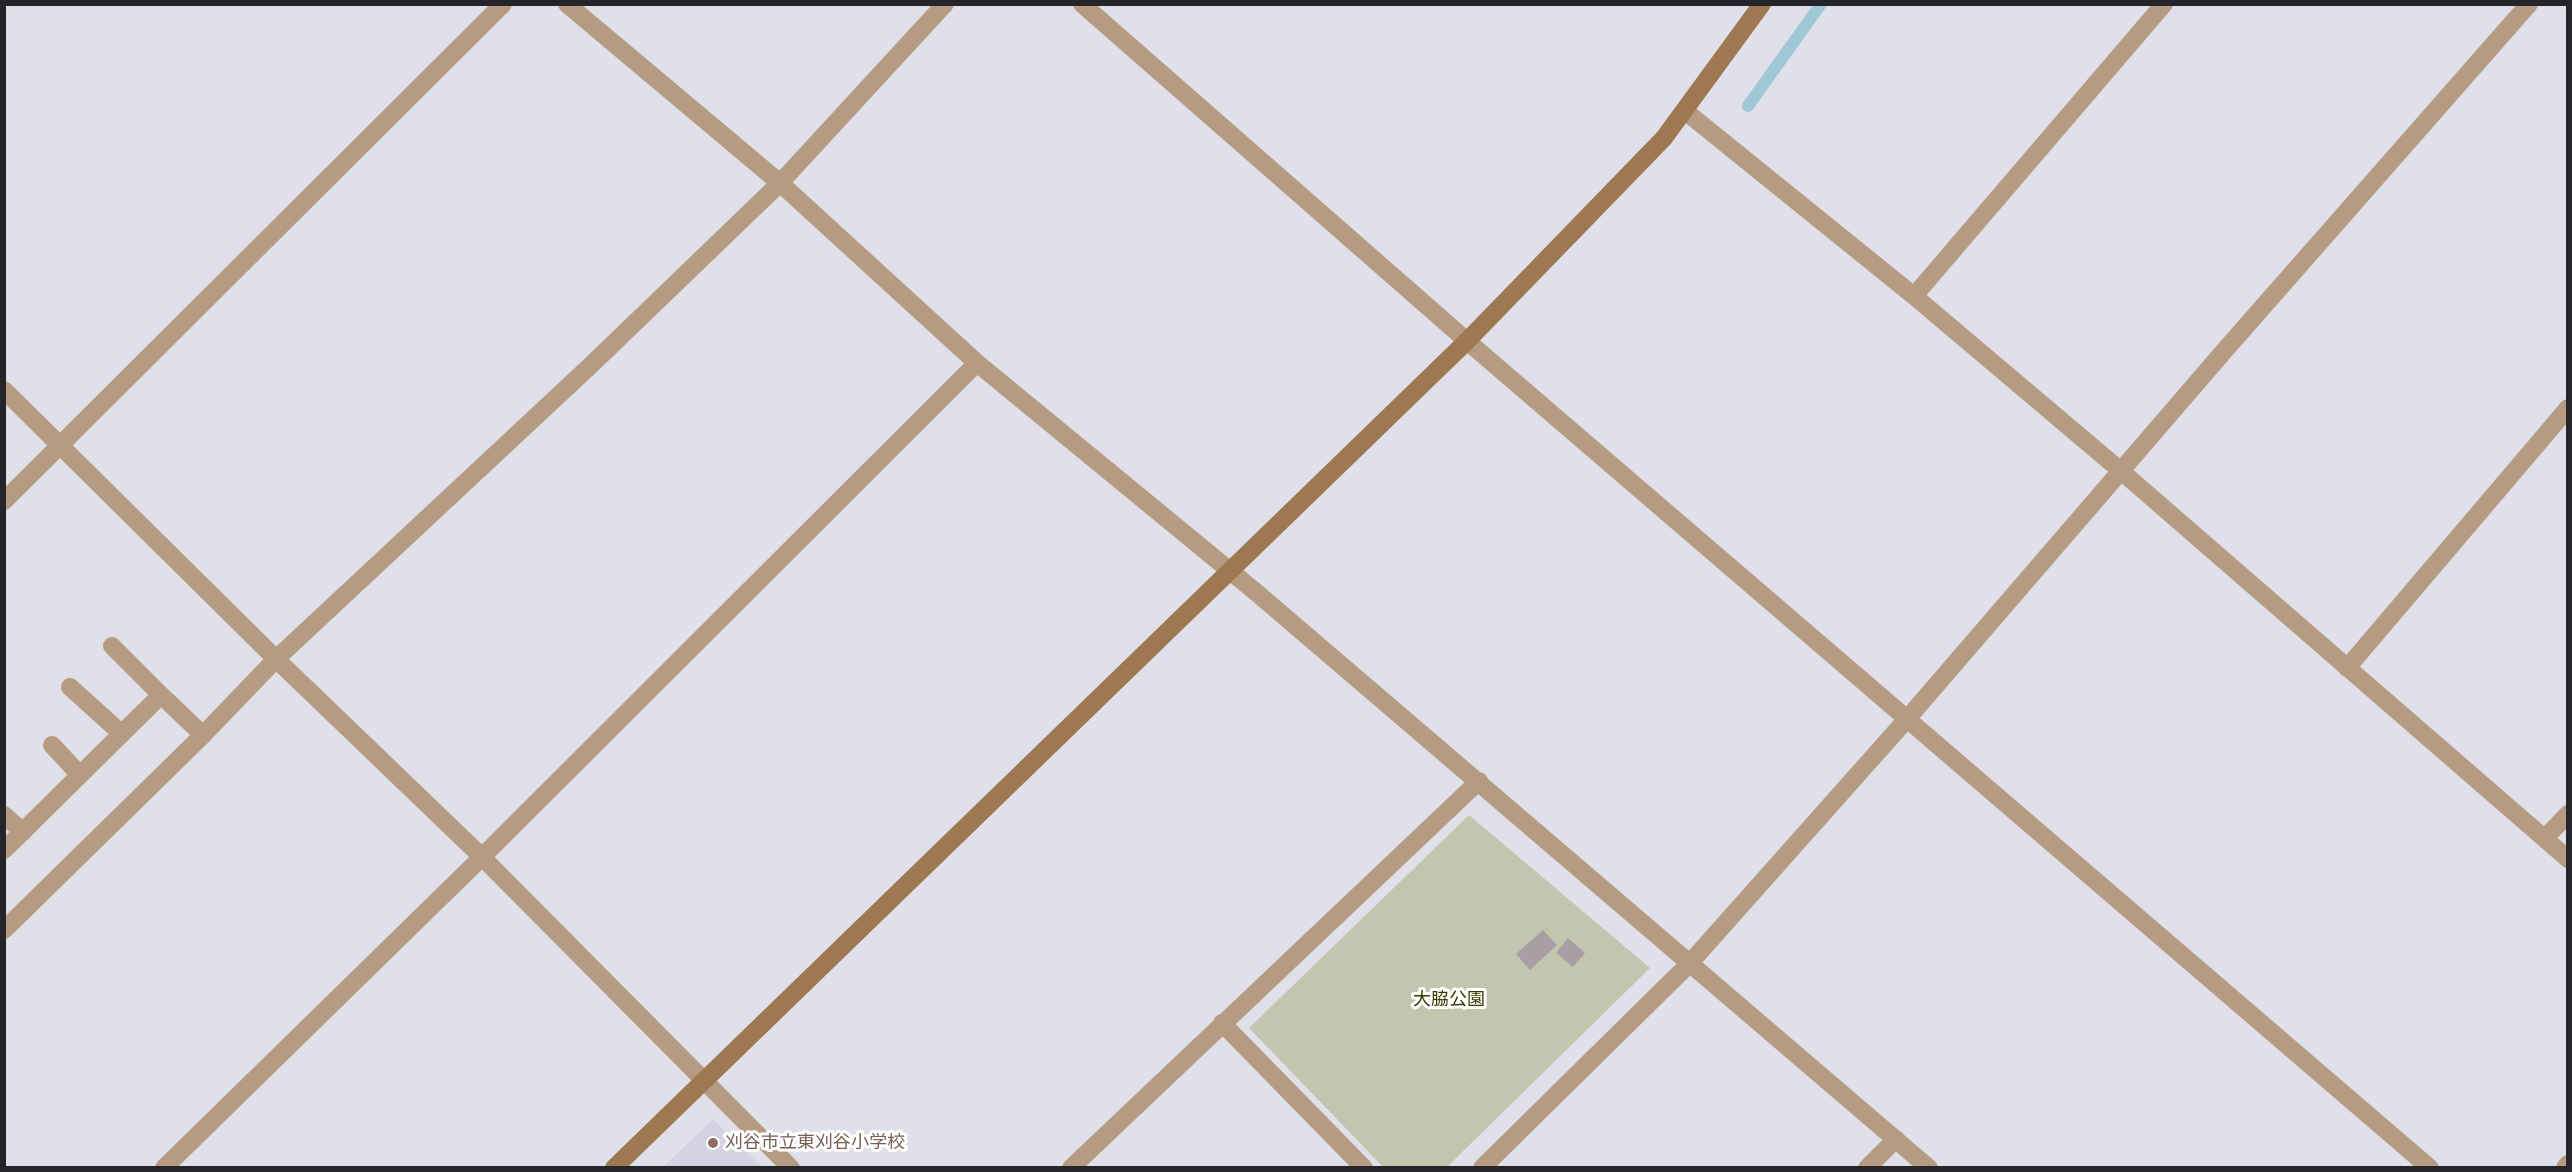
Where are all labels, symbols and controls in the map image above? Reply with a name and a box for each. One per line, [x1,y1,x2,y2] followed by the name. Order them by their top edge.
[1413,989,1485,1011] park label: 大脇公園
[725,1132,905,1154] place label: 刈谷市立東刈谷小学校
[706,1136,720,1150] marker: 刈谷市立東刈谷小学校

